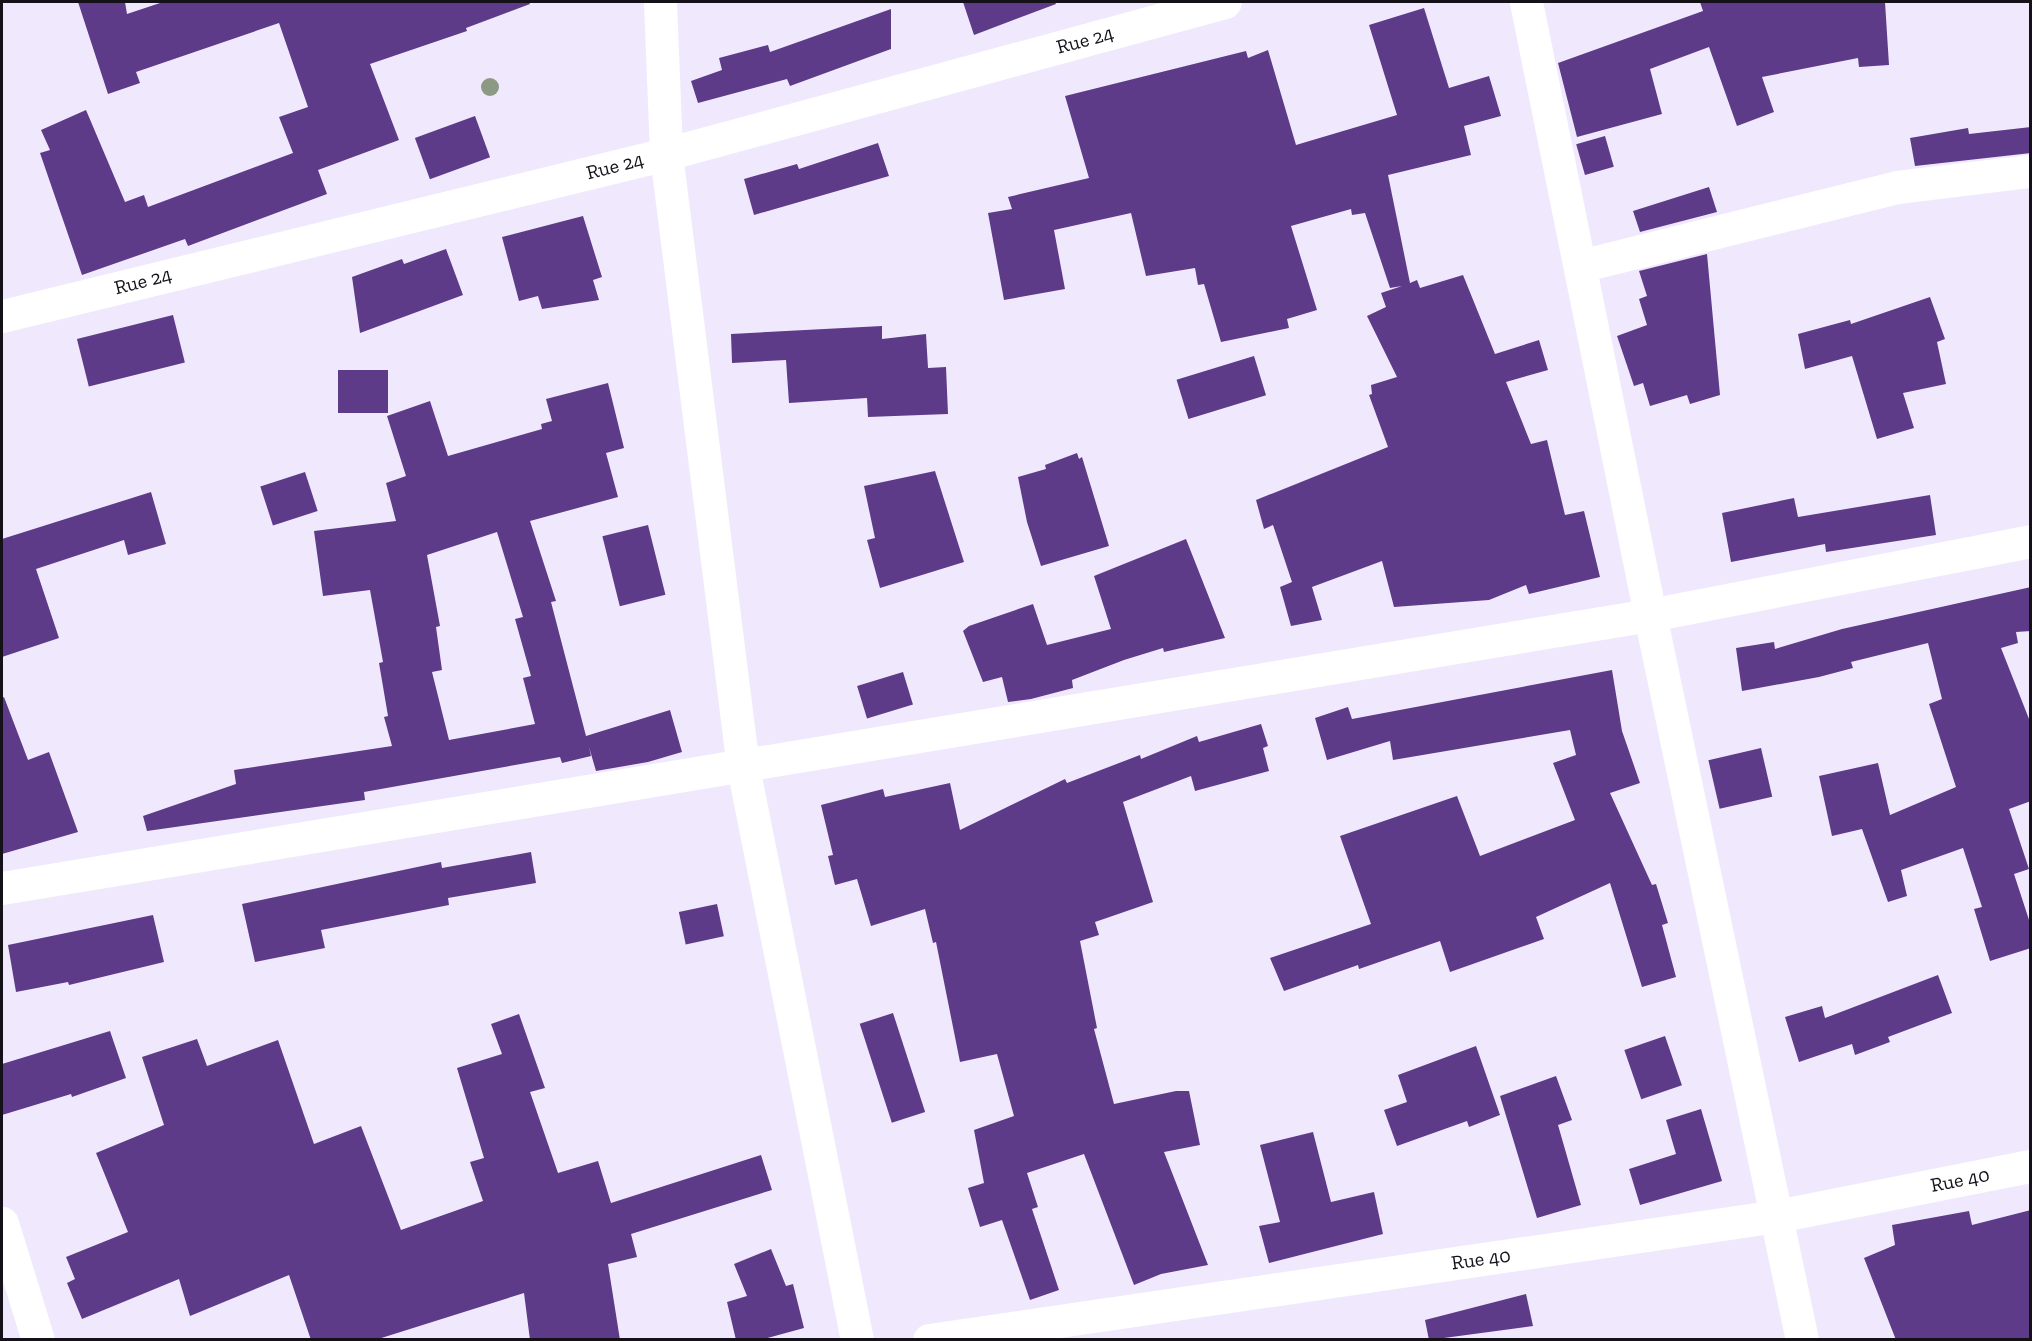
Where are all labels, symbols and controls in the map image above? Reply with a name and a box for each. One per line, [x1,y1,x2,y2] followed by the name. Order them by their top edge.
[1054,21,1116,59] street label: Rue 24
[584,147,646,185] street label: Rue 24
[112,262,174,300] street label: Rue 24
[1928,1163,1992,1197] street label: Rue 40
[1450,1243,1512,1275] street label: Rue 40

